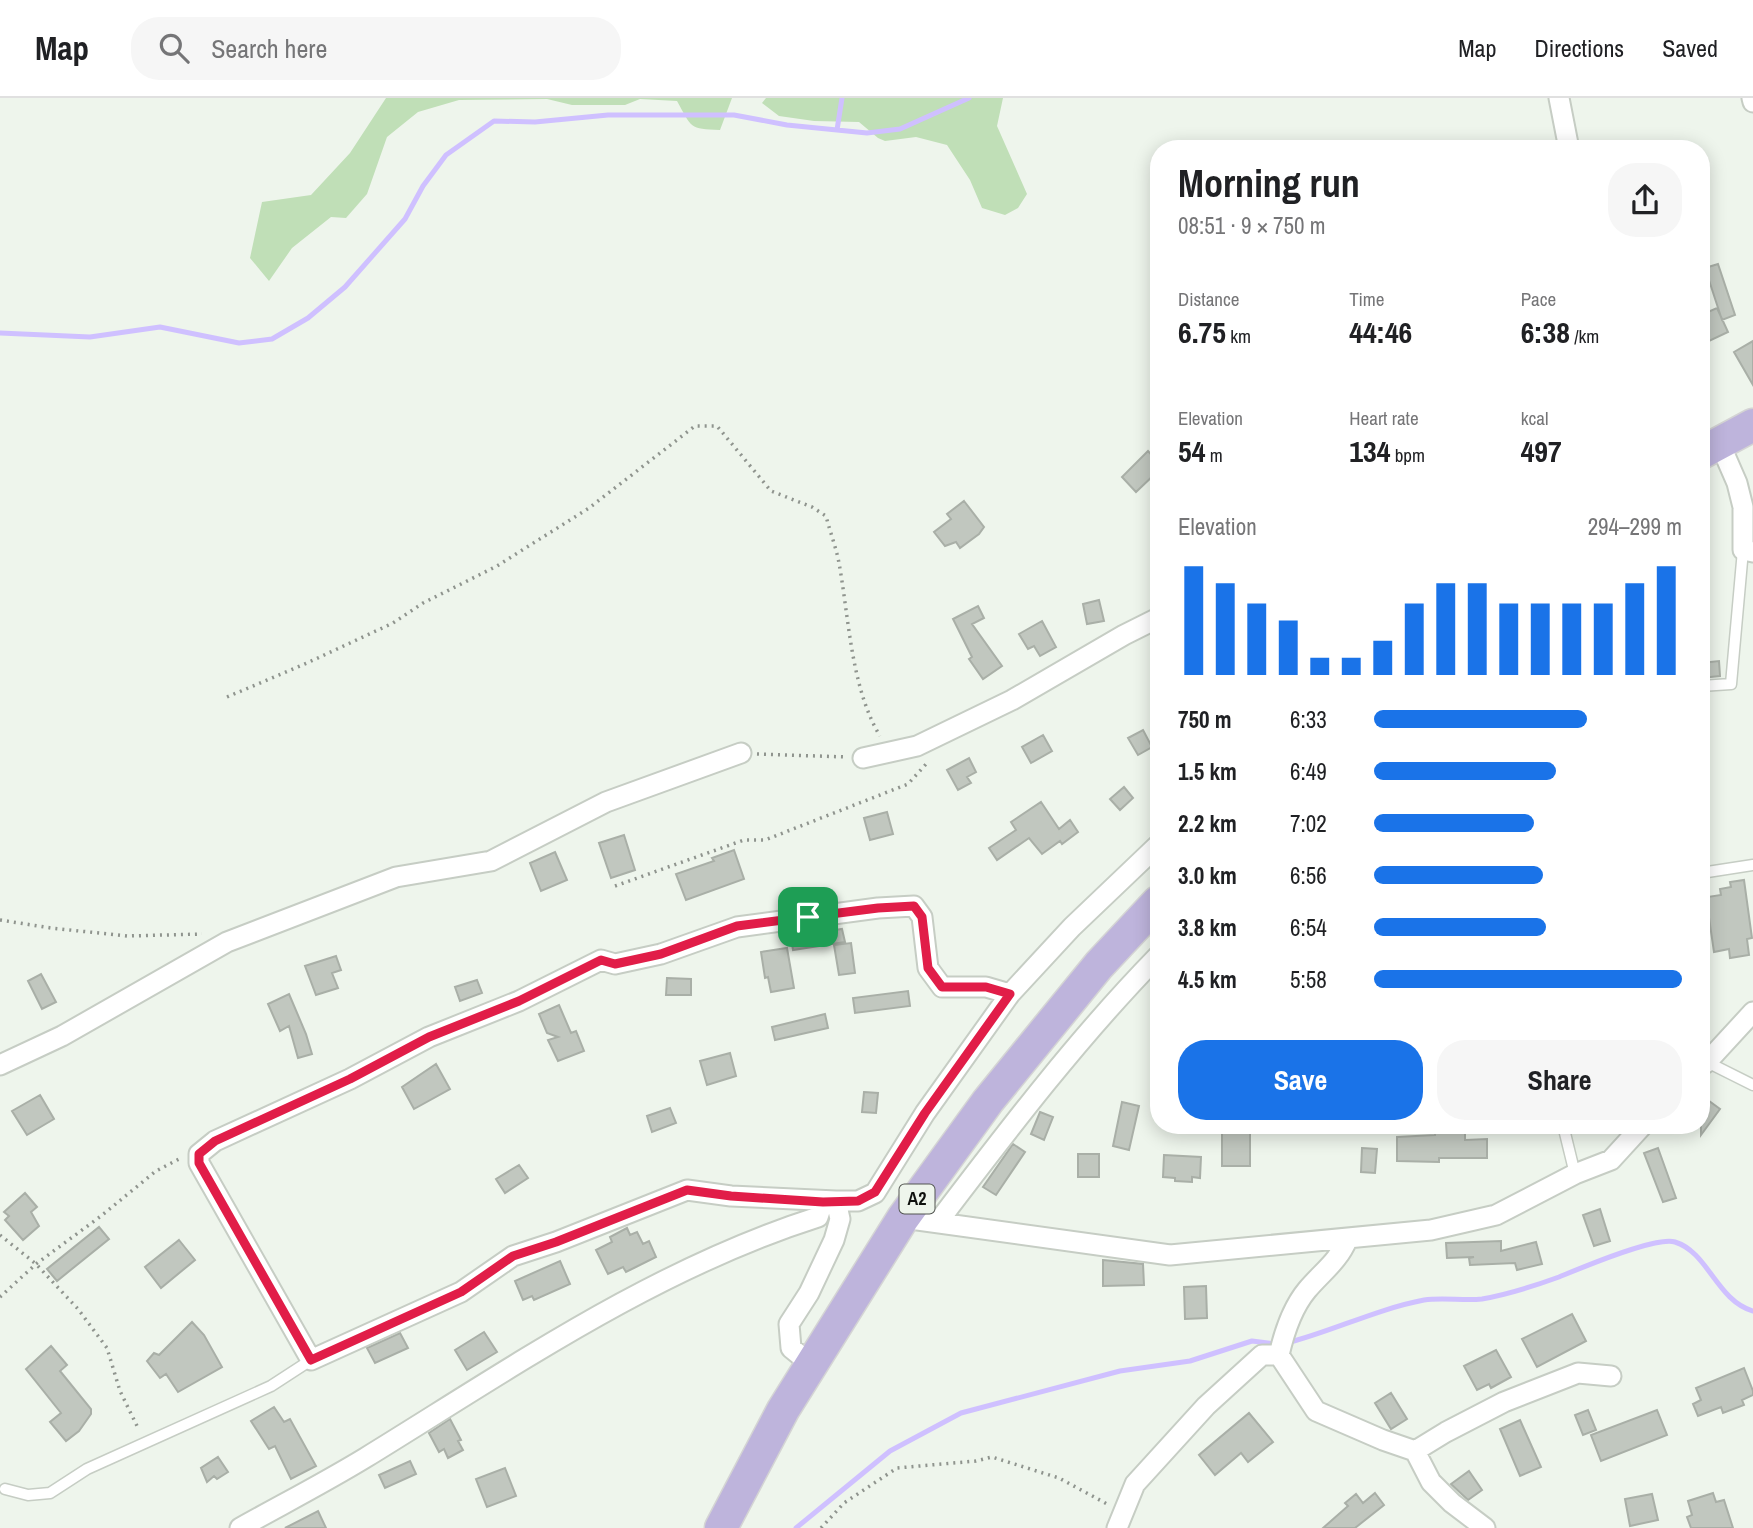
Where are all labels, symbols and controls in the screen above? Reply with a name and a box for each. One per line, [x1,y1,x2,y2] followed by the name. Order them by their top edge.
[131,17,621,80] search box
[35,26,89,70] text: Map
[155,29,193,67] icon: search
[211,31,327,66] text: Search here
[1458,32,1496,64] text: Map
[1534,32,1624,64] text: Directions
[1662,32,1718,64] text: Saved
[1178,158,1360,209] text: Morning run
[1608,163,1682,237] button: share
[1178,210,1325,241] text: 08:51 · 9 × 750 m
[1178,286,1239,312] text: Distance
[1349,286,1384,312] text: Time
[1521,286,1556,312] text: Pace
[1178,312,1226,352] text: 6.75
[1349,312,1412,352] text: 44:46
[1521,312,1570,352] text: 6:38
[1226,323,1251,349] text: km
[1570,323,1599,349] text: /km
[1178,405,1243,431] text: Elevation
[1349,405,1419,431] text: Heart rate
[1521,405,1548,431] text: kcal
[1178,431,1205,471] text: 54
[1349,431,1390,471] text: 134
[1521,431,1562,471] text: 497
[1205,442,1223,468] text: m
[1390,442,1425,468] text: bpm
[1178,511,1257,542] text: Elevation
[1588,511,1682,542] text: 294–299 m
[1178,704,1231,735] text: 750 m
[1290,704,1327,735] text: 6:33
[1178,756,1237,787] text: 1.5 km
[1290,756,1327,787] text: 6:49
[1178,808,1237,839] text: 2.2 km
[1290,808,1327,839] text: 7:02
[1178,860,1237,891] text: 3.0 km
[1290,860,1327,891] text: 6:56
[778,887,838,947] pin
[789,898,827,936] icon: arrive
[1178,912,1237,943] text: 3.8 km
[1290,912,1327,943] text: 6:54
[1178,964,1237,995] text: 4.5 km
[1290,964,1327,995] text: 5:58
[1178,1040,1423,1120] button: Save
[1437,1040,1682,1120] button: Share
[900,1184,934,1214] road number: A2

